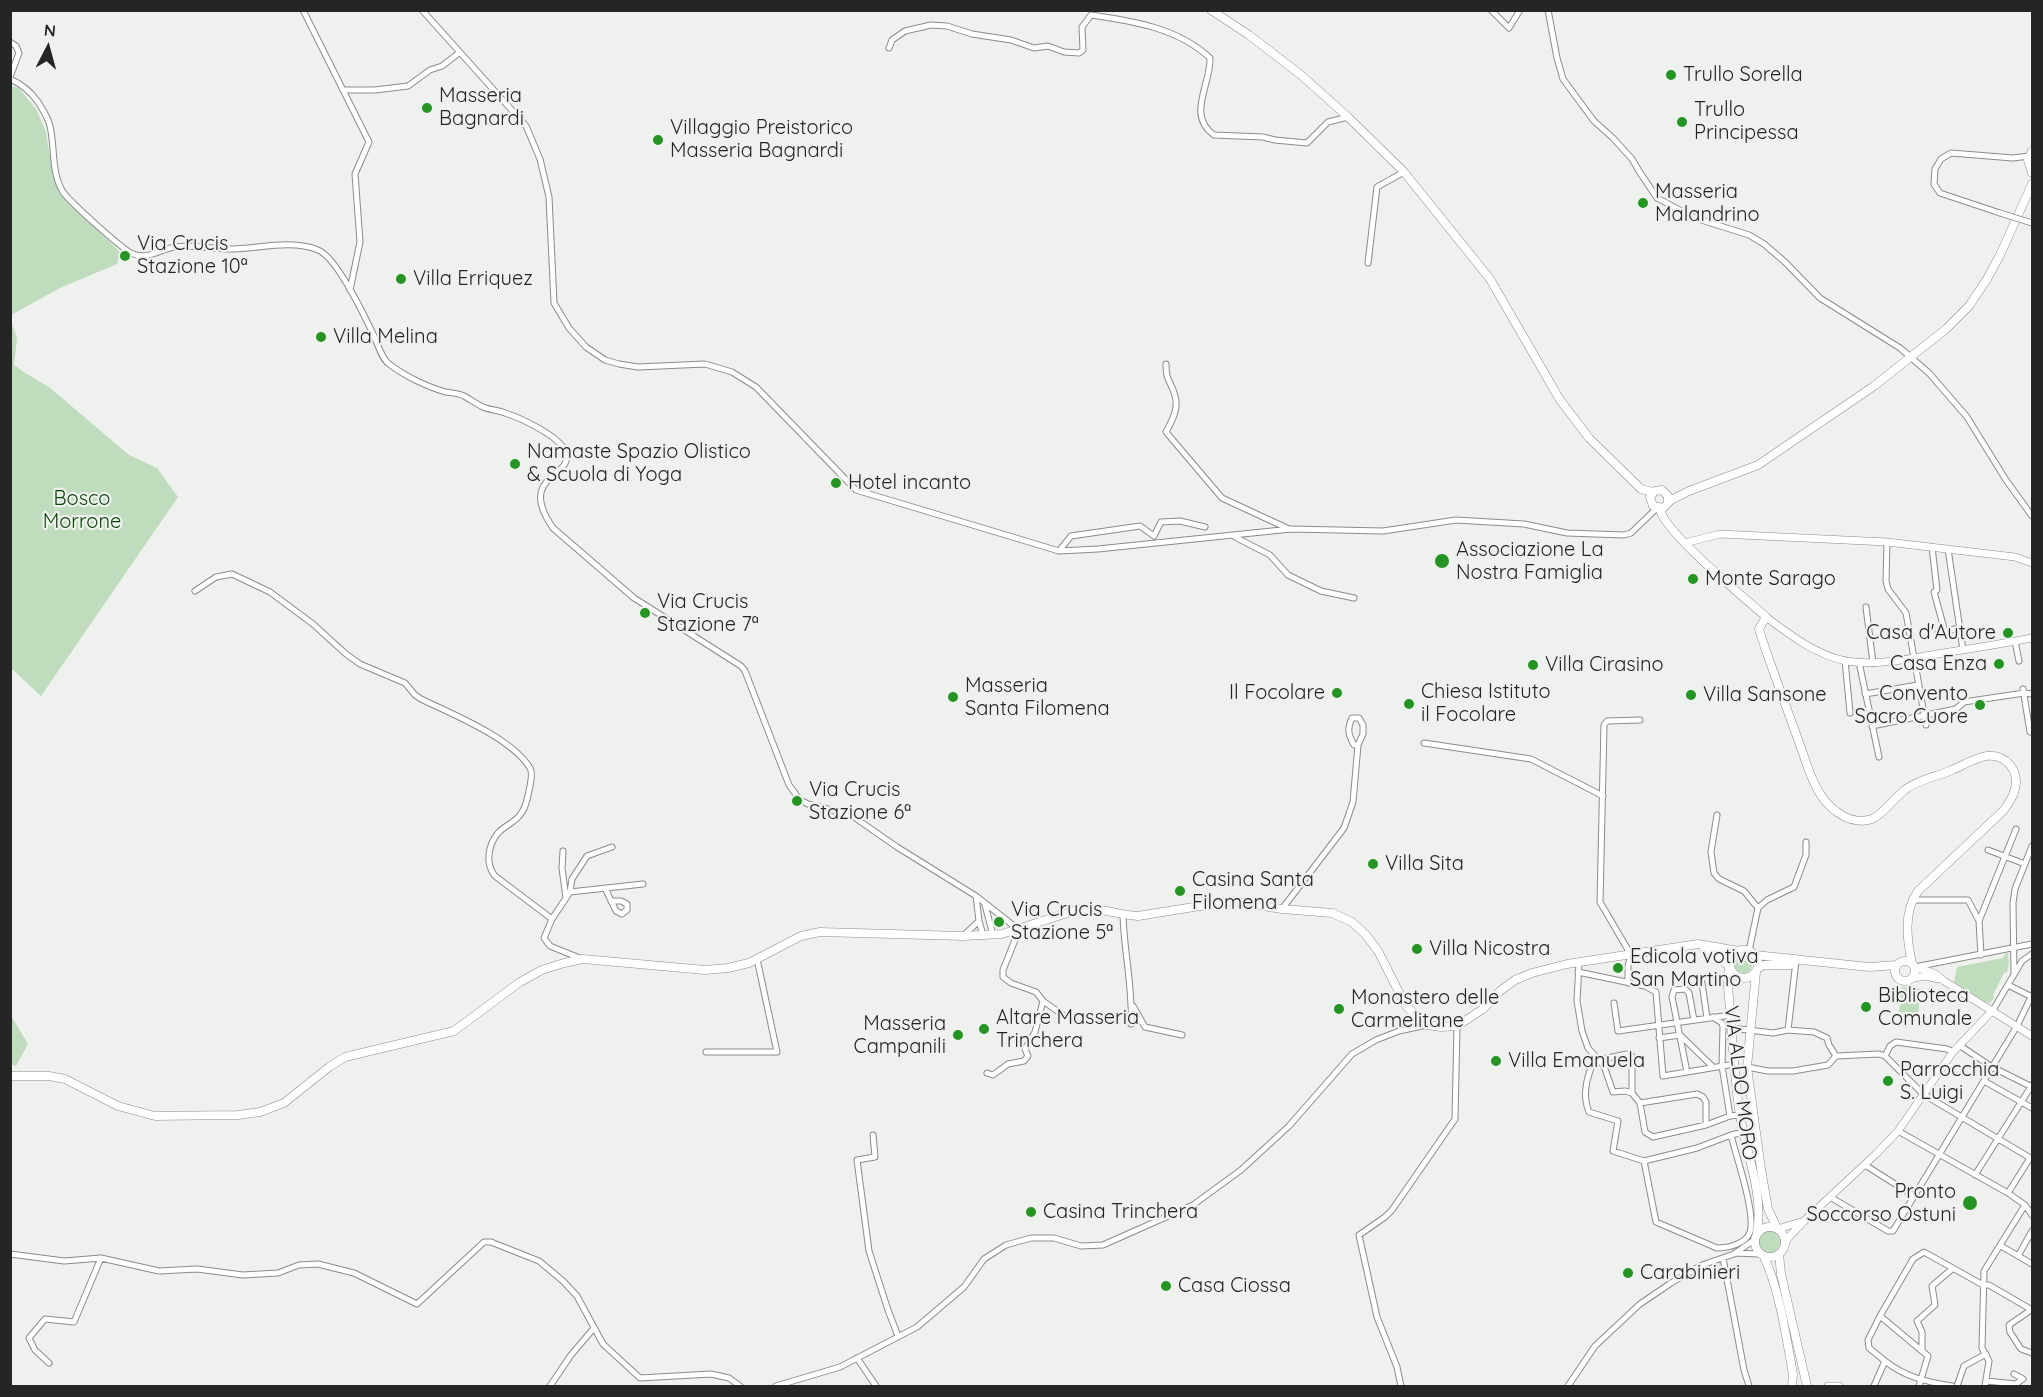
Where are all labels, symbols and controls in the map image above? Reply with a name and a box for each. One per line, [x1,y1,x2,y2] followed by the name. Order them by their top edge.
[18,18,78,78] north arrow
[43,20,57,41] text: N
[1683,63,1803,87] place label: Trullo Sorella
[1664,68,1678,82] marker: Trullo Sorella
[439,84,524,131] place label: Masseria Bagnardi
[1694,98,1799,145] place label: Trullo Principessa
[420,101,434,115] marker: Masseria Bagnardi
[1675,115,1689,129] marker: Trullo Principessa
[670,116,853,163] place label: Villaggio Preistorico Masseria Bagnardi
[651,133,665,147] marker: Villaggio Preistorico Masseria Bagnardi
[1655,180,1760,227] place label: Masseria Malandrino
[1636,196,1650,210] marker: Masseria Malandrino
[137,232,248,279] place label: Via Crucis Stazione 10ª
[118,249,132,263] marker: Via Crucis Stazione 10ª
[413,267,533,291] place label: Villa Erriquez
[394,272,408,286] marker: Villa Erriquez
[333,325,438,349] place label: Villa Melina
[314,330,328,344] marker: Villa Melina
[527,440,751,487] place label: Namaste Spazio Olistico & Scuola di Yoga
[508,457,522,471] marker: Namaste Spazio Olistico & Scuola di Yoga
[848,471,971,495] place label: Hotel incanto
[829,476,843,490] marker: Hotel incanto
[43,487,121,534] park label: Bosco Morrone
[1456,538,1604,585] place label: Associazione La Nostra Famiglia
[1433,552,1451,570] marker: Associazione La Nostra Famiglia
[1705,567,1836,591] place label: Monte Sarago
[1686,572,1700,586] marker: Monte Sarago
[657,590,759,637] place label: Via Crucis Stazione 7ª
[638,606,652,620] marker: Via Crucis Stazione 7ª
[1866,621,1996,645] place label: Casa d'Autore
[2001,626,2015,640] marker: Casa d'Autore
[1890,652,1987,676] place label: Casa Enza
[1545,653,1664,677] place label: Villa Cirasino
[1992,657,2006,671] marker: Casa Enza
[1526,658,1540,672] marker: Villa Cirasino
[965,674,1110,721] place label: Masseria Santa Filomena
[1421,680,1550,727] place label: Chiesa Istituto il Focolare
[1229,681,1325,705] place label: Il Focolare
[1854,682,1968,729] place label: Convento Sacro Cuore
[1703,683,1827,707] place label: Villa Sansone
[1330,686,1344,700] marker: Il Focolare
[1684,688,1698,702] marker: Villa Sansone
[946,690,960,704] marker: Masseria Santa Filomena
[1402,697,1416,711] marker: Chiesa Istituto il Focolare
[1973,698,1987,712] marker: Convento Sacro Cuore
[809,778,911,825] place label: Via Crucis Stazione 6ª
[790,794,804,808] marker: Via Crucis Stazione 6ª
[1385,852,1464,876] place label: Villa Sita
[1366,857,1380,871] marker: Villa Sita
[1192,868,1314,915] place label: Casina Santa Filomena
[1173,884,1187,898] marker: Casina Santa Filomena
[1011,898,1113,945] place label: Via Crucis Stazione 5ª
[992,915,1006,929] marker: Via Crucis Stazione 5ª
[1429,937,1550,961] place label: Villa Nicostra
[1410,942,1424,956] marker: Villa Nicostra
[1630,945,1759,992] place label: Edicola votiva San Martino
[1611,961,1625,975] marker: Edicola votiva San Martino
[1878,984,1972,1031] place label: Biblioteca Comunale
[1351,986,1499,1033] place label: Monastero delle Carmelitane
[1859,1000,1873,1014] marker: Biblioteca Comunale
[1332,1002,1346,1016] marker: Monastero delle Carmelitane
[1719,1004,1761,1162] street label: VIA ALDO MORO
[996,1006,1139,1053] place label: Altare Masseria Trinchera
[854,1012,946,1059] place label: Masseria Campanili
[977,1022,991,1036] marker: Altare Masseria Trinchera
[951,1028,965,1042] marker: Masseria Campanili
[1508,1049,1645,1073] place label: Villa Emanuela
[1489,1054,1503,1068] marker: Villa Emanuela
[1900,1058,1999,1105] place label: Parrocchia S. Luigi
[1881,1074,1895,1088] marker: Parrocchia S. Luigi
[1807,1180,1956,1227] place label: Pronto Soccorso Ostuni
[1961,1194,1979,1212] marker: Pronto Soccorso Ostuni
[1043,1200,1198,1224] place label: Casina Trinchera
[1024,1205,1038,1219] marker: Casina Trinchera
[1640,1261,1740,1285] place label: Carabinieri
[1621,1266,1635,1280] marker: Carabinieri
[1178,1274,1291,1298] place label: Casa Ciossa
[1159,1279,1173,1293] marker: Casa Ciossa

